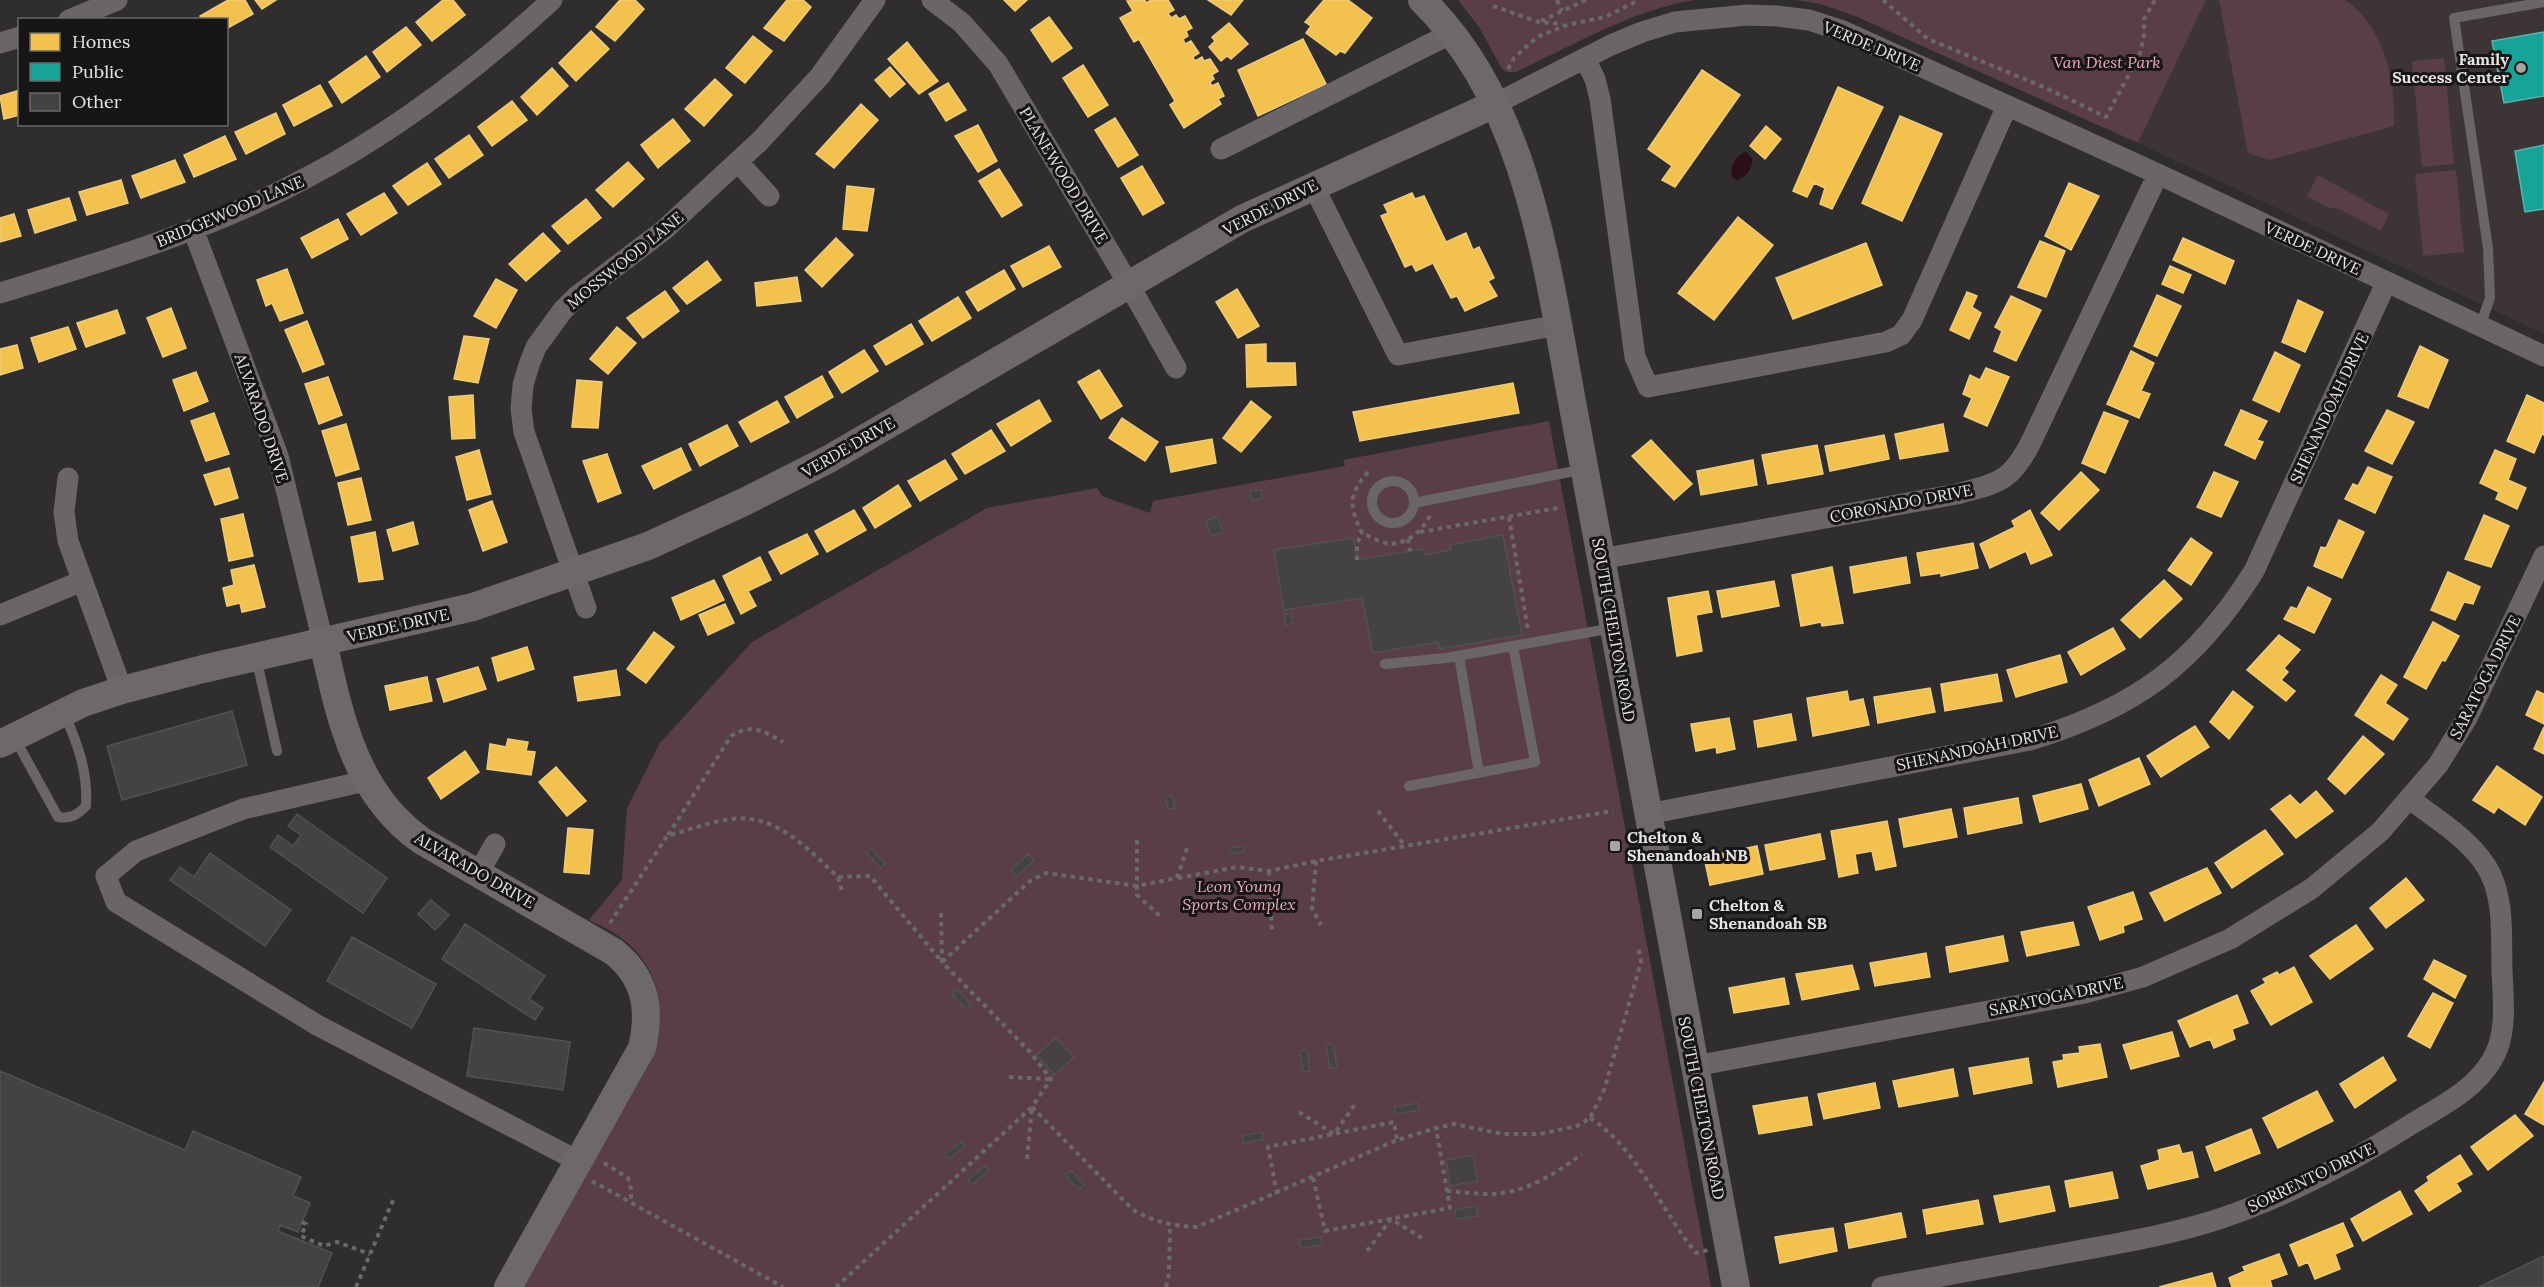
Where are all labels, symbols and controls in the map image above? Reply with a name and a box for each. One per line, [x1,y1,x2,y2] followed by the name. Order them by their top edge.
[1819,16,1924,76] street label: VERDE DRIVE
[18,18,228,126] legend
[72,30,130,53] text: Homes
[2392,49,2509,87] place label: Family Success Center
[2053,52,2161,72] park label: Van Diest Park
[72,60,124,83] text: Public
[2514,61,2528,75] marker: Family Success Center
[72,90,122,113] text: Other
[1015,103,1113,247] street label: PLANEWOOD DRIVE
[153,171,307,251] street label: BRIDGEWOOD LANE
[1218,174,1321,240] street label: VERDE DRIVE
[563,207,687,313] street label: MOSSWOOD LANE
[2261,217,2364,279] street label: VERDE DRIVE
[2285,329,2373,487] street label: SHENANDOAH DRIVE
[230,350,293,485] street label: ALVARADO DRIVE
[797,412,898,482] street label: VERDE DRIVE
[1828,479,1974,527] street label: CORONADO DRIVE
[1588,537,1640,724] street label: SOUTH CHELTON ROAD
[344,604,451,647] street label: VERDE DRIVE
[2445,612,2525,742] street label: SARATOGA DRIVE
[1894,721,2060,775] street label: SHENANDOAH DRIVE
[411,827,539,912] street label: ALVARADO DRIVE
[1627,827,1748,865] place label: Chelton & Shenandoah NB
[1608,839,1622,853] marker: Chelton & Shenandoah NB
[1182,876,1296,914] park label: Leon Young Sports Complex
[1709,895,1828,933] place label: Chelton & Shenandoah SB
[1690,907,1704,921] marker: Chelton & Shenandoah SB
[1987,972,2125,1020] street label: SARATOGA DRIVE
[1674,1015,1730,1201] street label: SOUTH CHELTON ROAD
[2244,1138,2378,1216] street label: SORRENTO DRIVE

